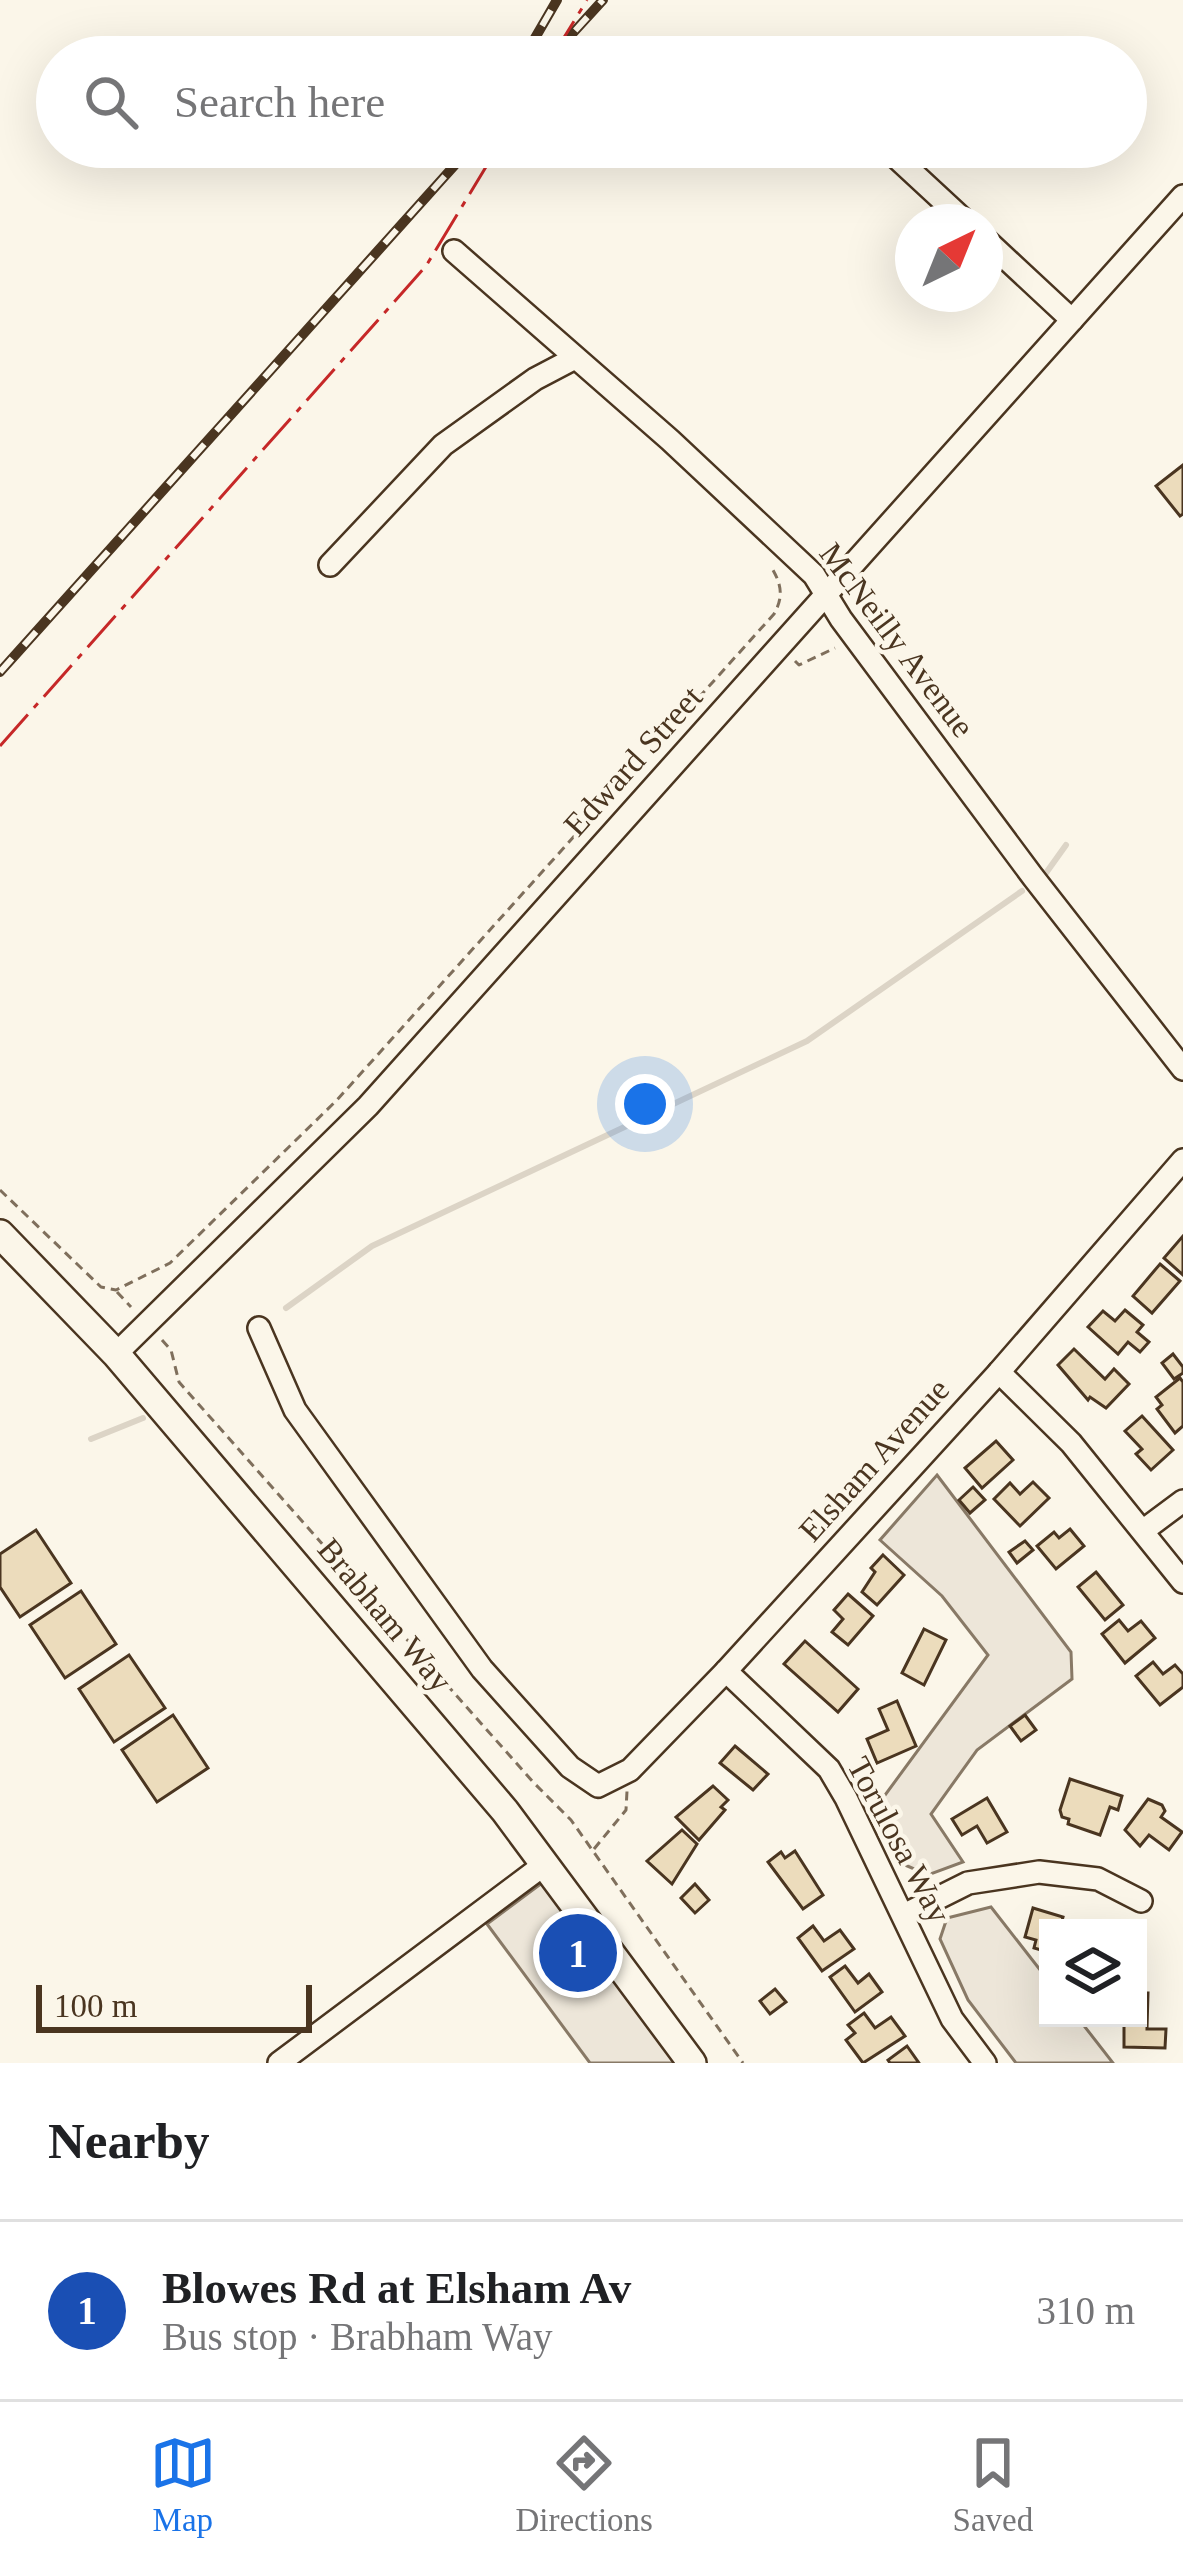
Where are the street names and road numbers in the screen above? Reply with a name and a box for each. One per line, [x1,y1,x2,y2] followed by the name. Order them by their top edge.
[812,536,982,744] street label: McNeilly Avenue
[557,679,709,843] street label: Edward Street
[792,1372,956,1548] street label: Elsham Avenue
[311,1531,460,1699] street label: Brabham Way
[840,1751,958,1929] street label: Torulosa Way

